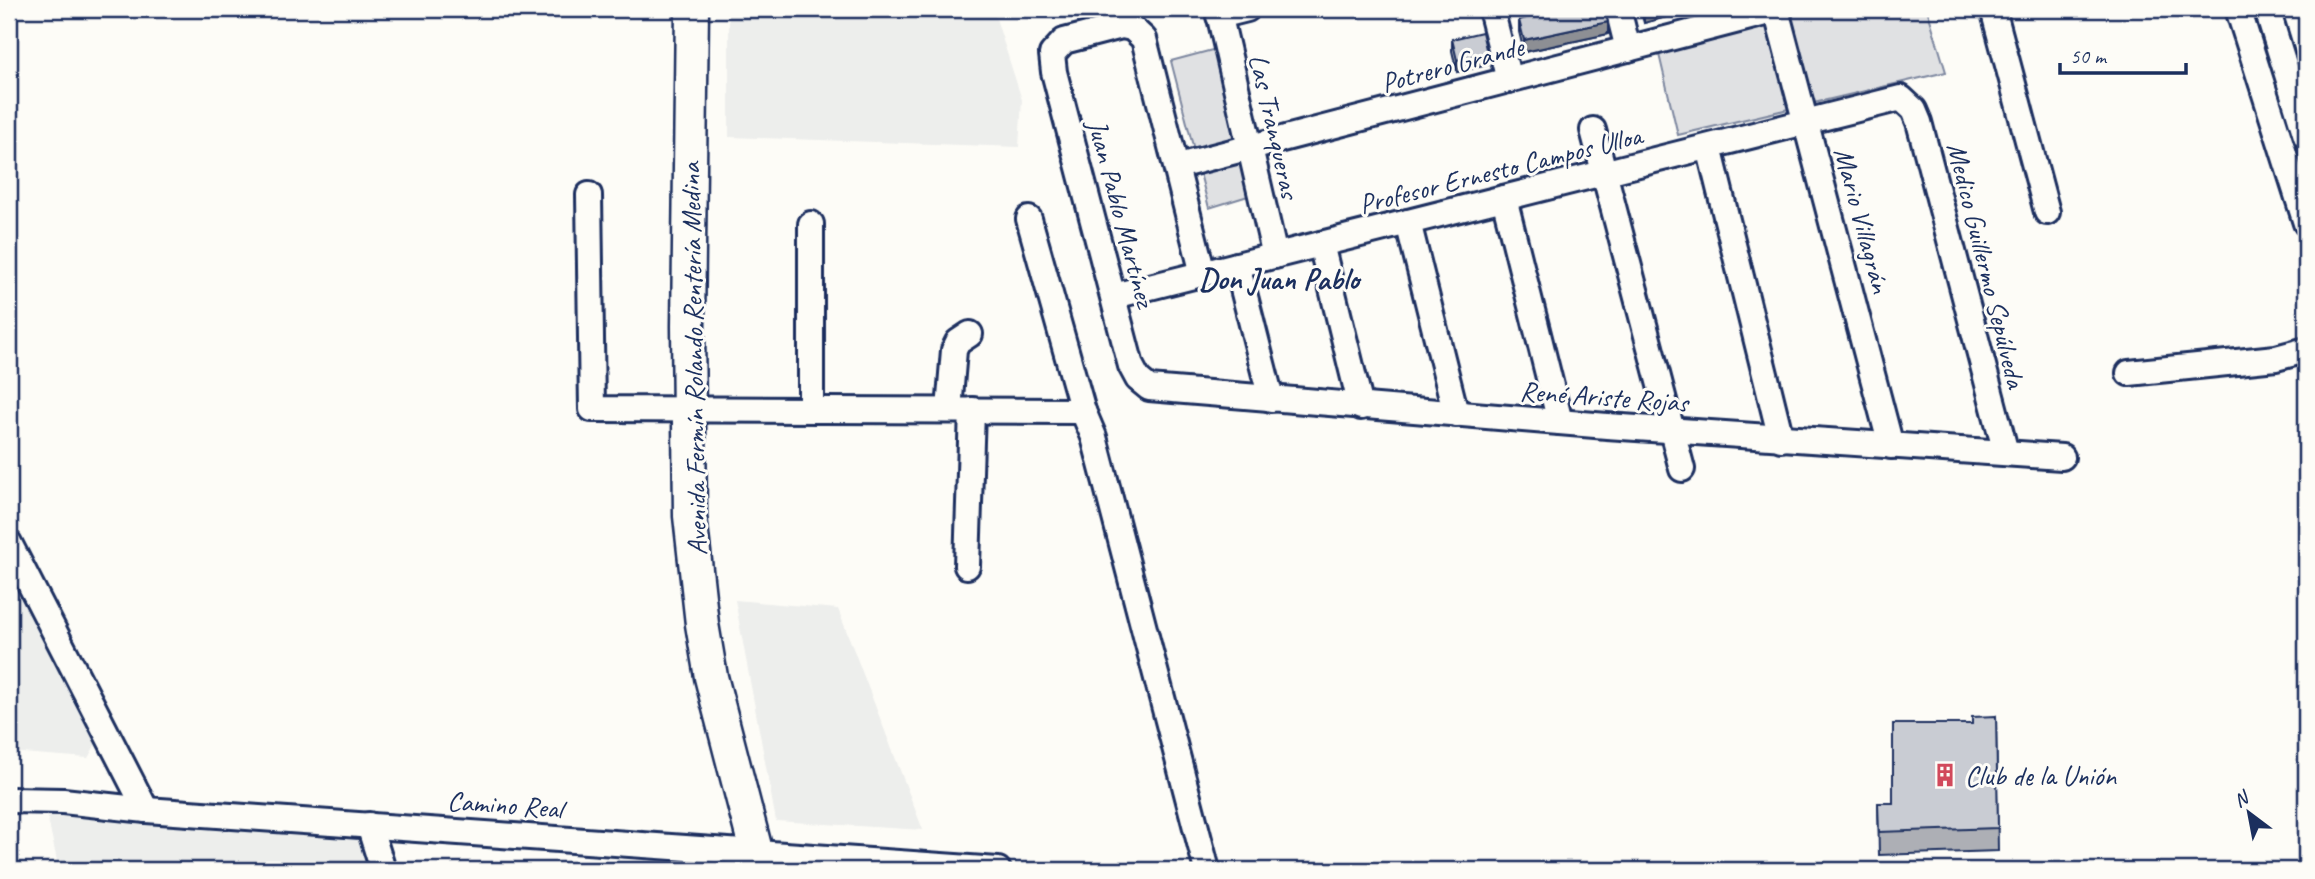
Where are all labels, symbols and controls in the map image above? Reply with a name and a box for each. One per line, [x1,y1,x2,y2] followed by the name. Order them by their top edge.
[1377,28,1529,100] street label: Potrero Grande
[2060,32,2186,76] scale bar
[2070,43,2108,69] text: 50 m
[1241,51,1309,204] street label: Las Tranqueras
[1079,114,1164,313] street label: Juan Pablo Martínez
[1355,117,1648,222] street label: Profesor Ernesto Campos Ulloa
[1939,139,2034,393] street label: Medico Guillermo Sepúlveda
[1826,144,1899,298] street label: Mario Villagrán
[673,160,714,556] street label: Avenida Fermín Rolando Rentería Medina
[1199,260,1362,298] district label: Don Juan Pablo
[1519,373,1692,420] street label: René Ariste Rojas
[1965,758,2117,793] place label: Club de la Unión
[1931,761,1959,789] building icon: Club de la Unión
[2214,778,2284,848] north arrow
[446,783,569,826] street label: Camino Real
[2229,784,2255,813] text: N

